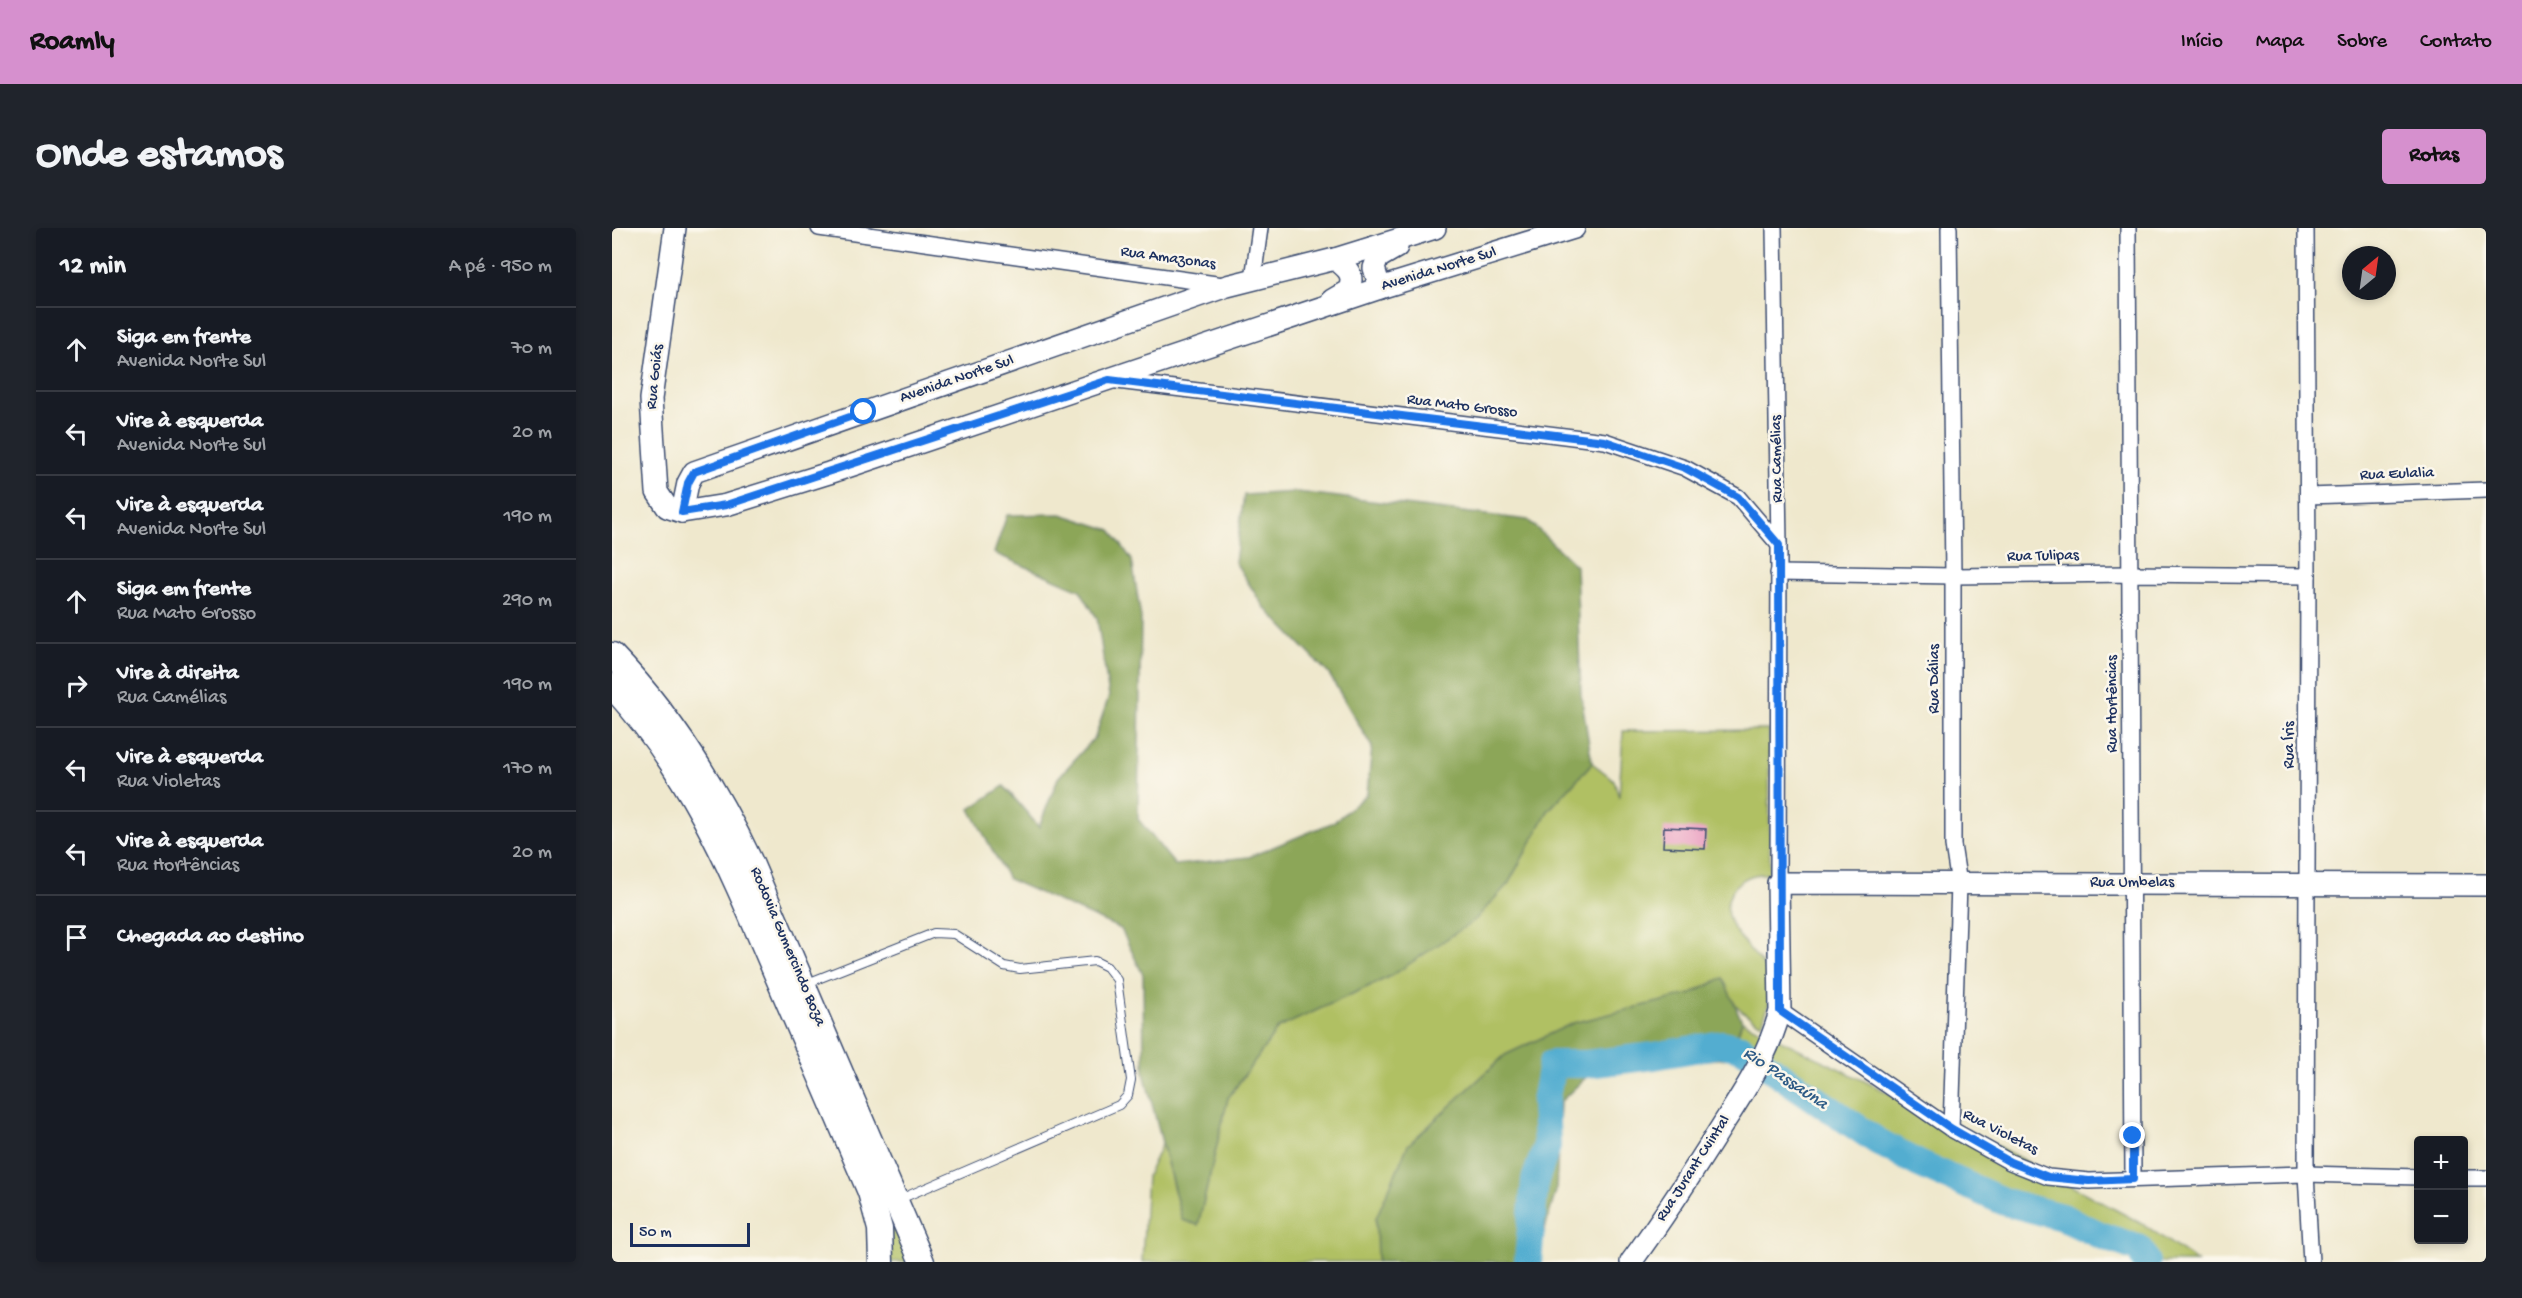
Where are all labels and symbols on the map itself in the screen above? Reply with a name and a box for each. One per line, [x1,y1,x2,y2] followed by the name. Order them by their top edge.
[1119,243,1218,275] street label: Rua Amazonas
[1379,243,1499,297] street label: Avenida Norte Sul
[2342,246,2396,300] north arrow
[643,342,669,410] street label: Rua Goiás
[898,352,1016,408] street label: Avenida Norte Sul
[1406,391,1518,423] street label: Rua Mato Grosso
[850,398,876,424] route start
[1768,414,1788,503] street label: Rua Camélias
[2360,464,2436,486] street label: Rua Eulalia
[2007,547,2080,567] street label: Rua Tulipas
[1926,643,1945,714] street label: Rua Dálias
[2104,654,2123,753] street label: Rua Hortências
[2280,720,2300,769] street label: Rua Íris
[745,865,830,1030] street label: Rodovia Gumercindo Boza
[2090,874,2175,893] street label: Rua Umbelas
[1739,1043,1832,1115] water label: Rio Passaúna
[1959,1106,2042,1161] street label: Rua Violetas
[1653,1112,1735,1226] street label: Rua Jurant Cvintal
[2119,1122,2145,1148] route end
[630,1220,750,1248] scale bar

